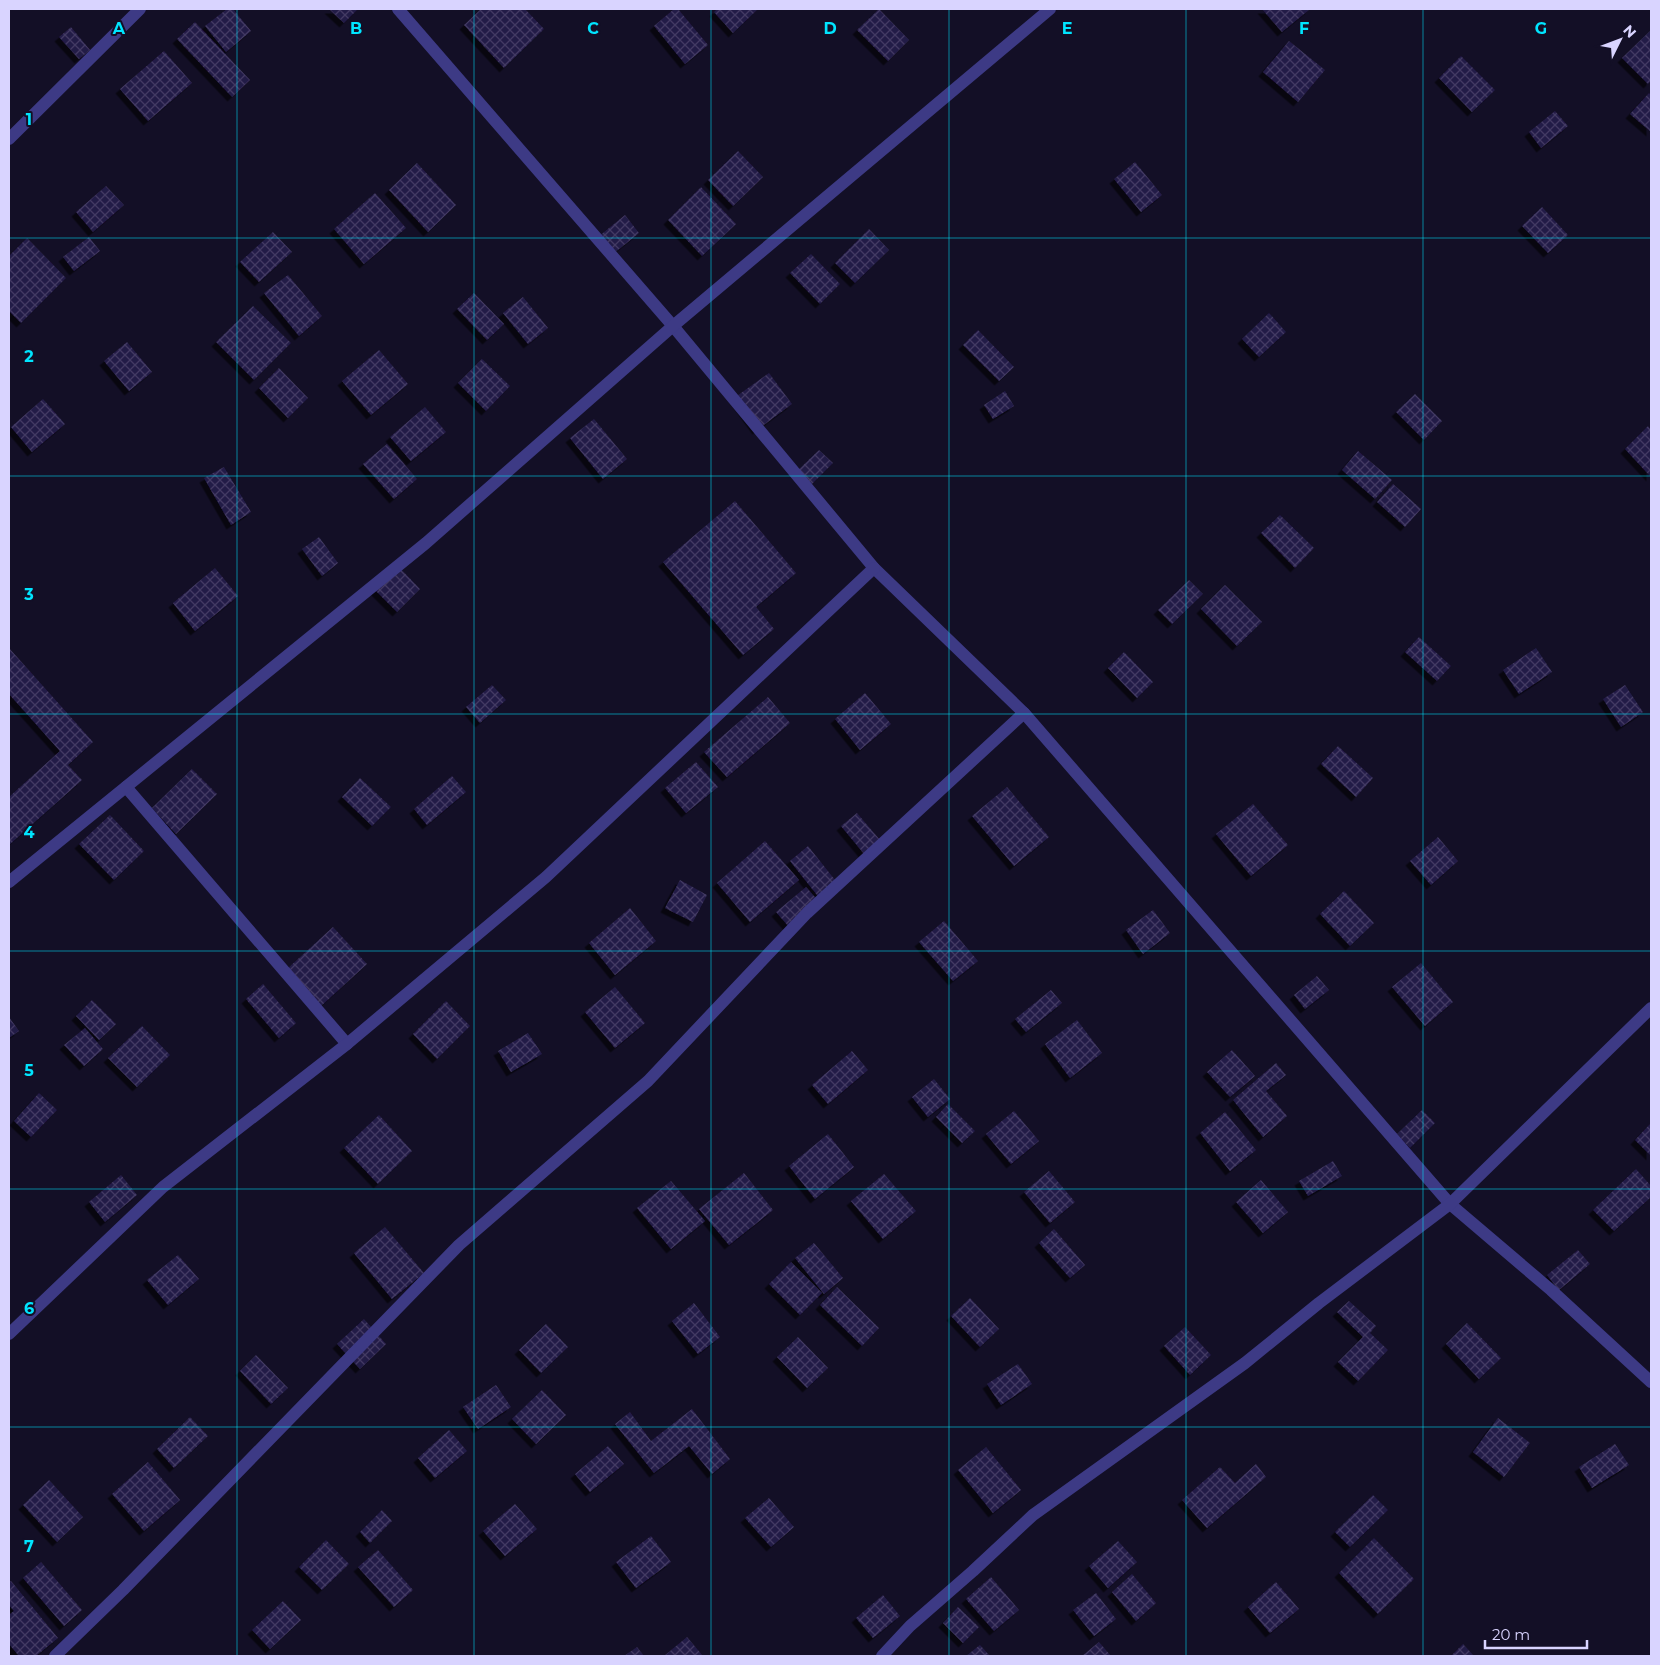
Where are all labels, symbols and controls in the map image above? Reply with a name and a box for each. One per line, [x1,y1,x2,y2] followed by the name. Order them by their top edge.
[1595,15,1645,65] north arrow
[112,19,126,38] text: A
[350,19,362,38] text: B
[587,19,599,38] text: C
[823,19,837,38] text: D
[1062,19,1072,38] text: E
[1299,19,1309,38] text: F
[1535,19,1547,38] text: G
[1619,21,1640,42] text: N
[26,110,32,129] text: 1
[24,347,34,366] text: 2
[23,585,34,604] text: 3
[23,823,35,842] text: 4
[24,1061,34,1080] text: 5
[24,1299,34,1318] text: 6
[24,1537,34,1556] text: 7
[1485,1618,1588,1650] scale bar
[1492,1625,1530,1644] text: 20 m

